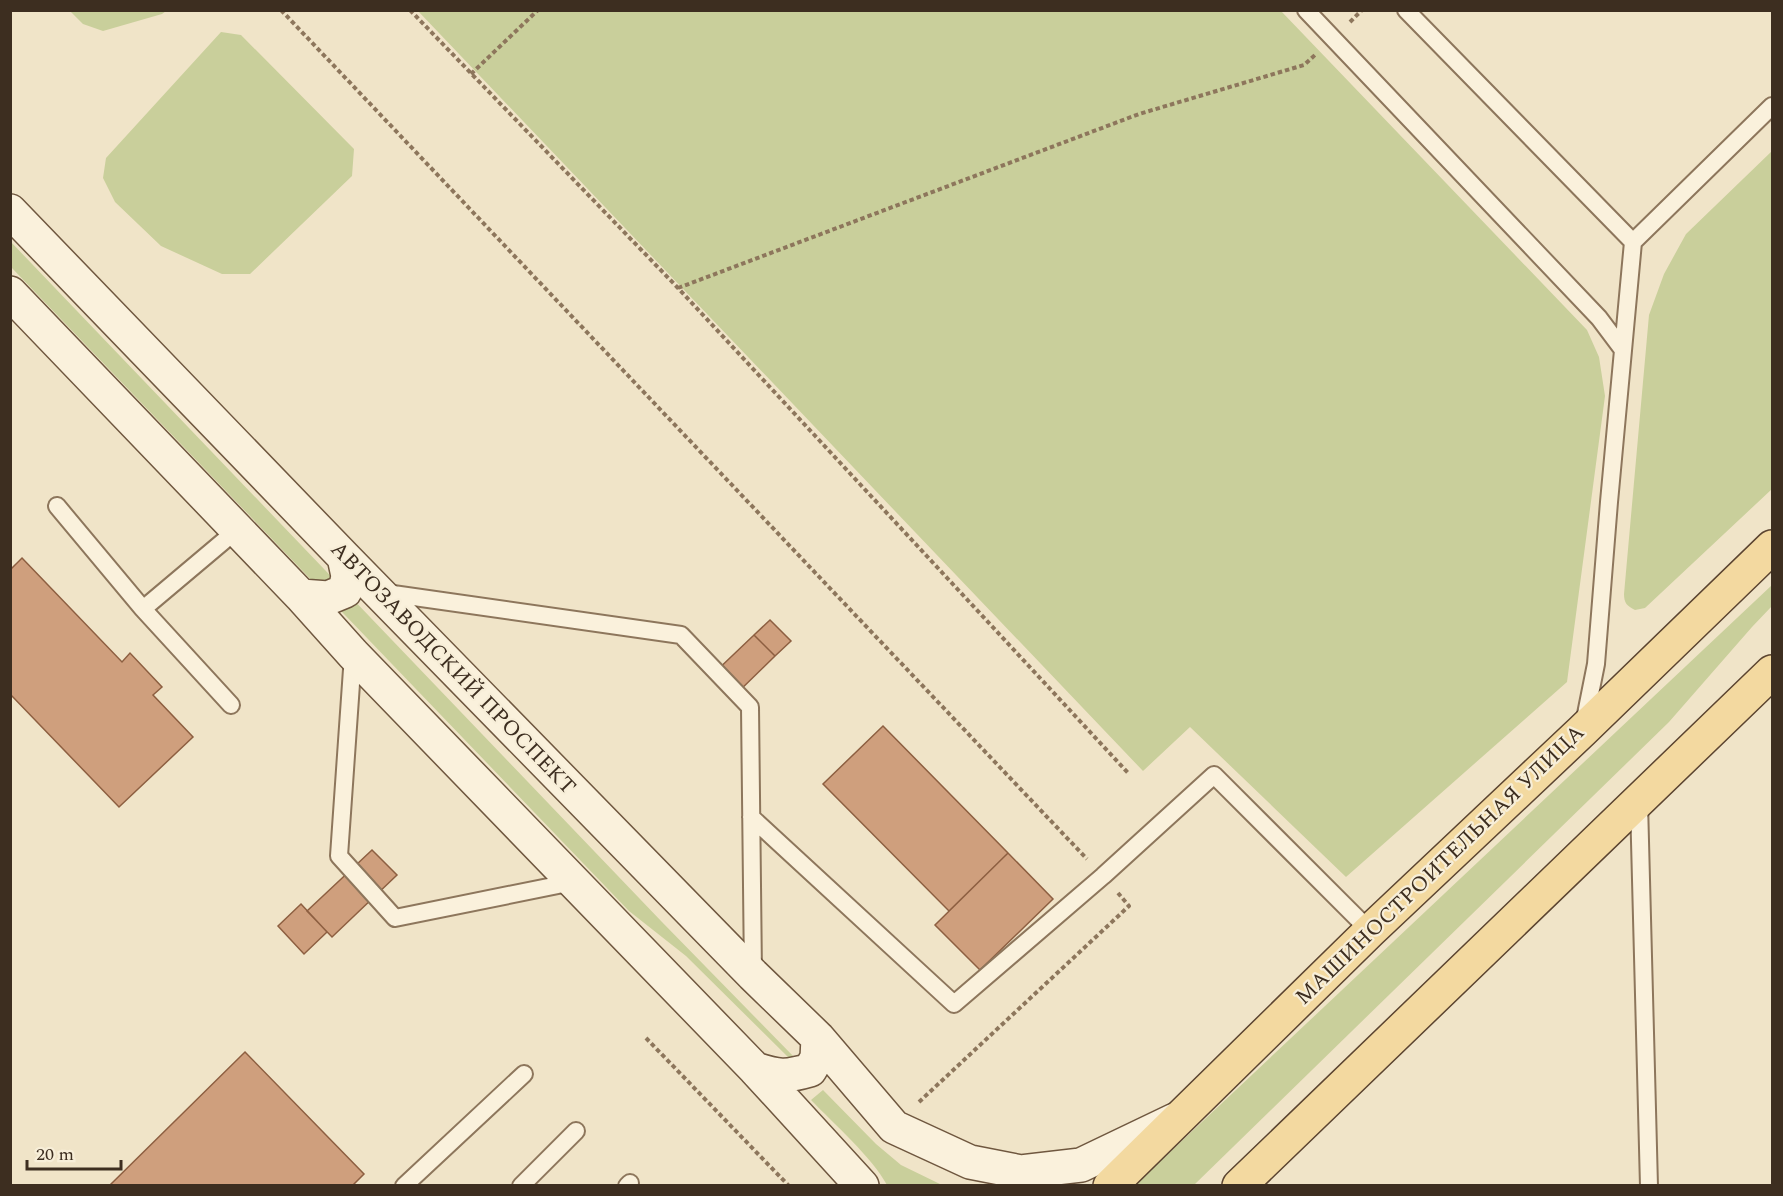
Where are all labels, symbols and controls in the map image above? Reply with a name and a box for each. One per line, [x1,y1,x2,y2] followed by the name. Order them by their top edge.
[322,534,584,802] street label: АВТОЗАВОДСКИЙ ПРОСПЕКТ
[1288,717,1592,1013] street label: МАШИНОСТРОИТЕЛЬНАЯ УЛИЦА
[27,1133,122,1171] scale bar
[36,1141,74,1168] text: 20 m

